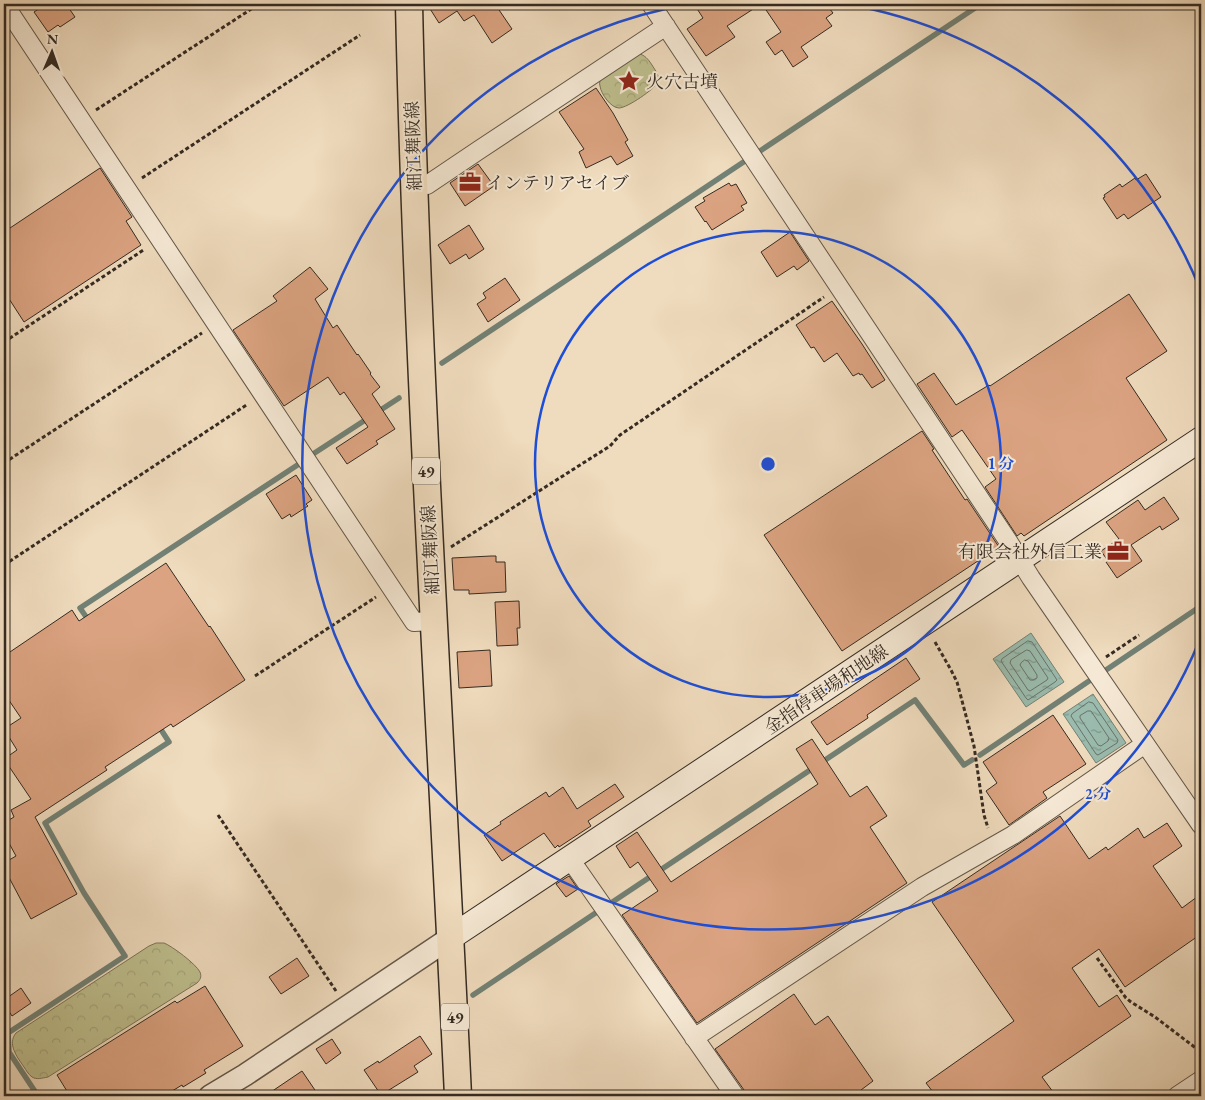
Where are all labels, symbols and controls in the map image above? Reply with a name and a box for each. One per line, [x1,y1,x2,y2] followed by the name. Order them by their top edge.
[28,28,78,78] north arrow
[46,30,59,48] text: N
[616,68,642,94] place icon: 火穴古墳
[646,70,718,93] place label: 火穴古墳
[400,101,426,191] street label: 細江舞阪線
[457,169,483,195] office icon: インテリアセイブ
[486,171,629,194] place label: インテリアセイブ
[988,454,1014,473] text: 1 分
[759,455,777,473] centre of rings
[412,458,440,484] road number: 49
[416,504,444,596] street label: 細江舞阪線
[1105,538,1131,564] office icon: 有限会社外信工業
[958,540,1102,563] place label: 有限会社外信工業
[760,639,892,739] street label: 金指停車場和地線
[1085,784,1111,803] text: 2 分
[441,1004,469,1030] road number: 49

